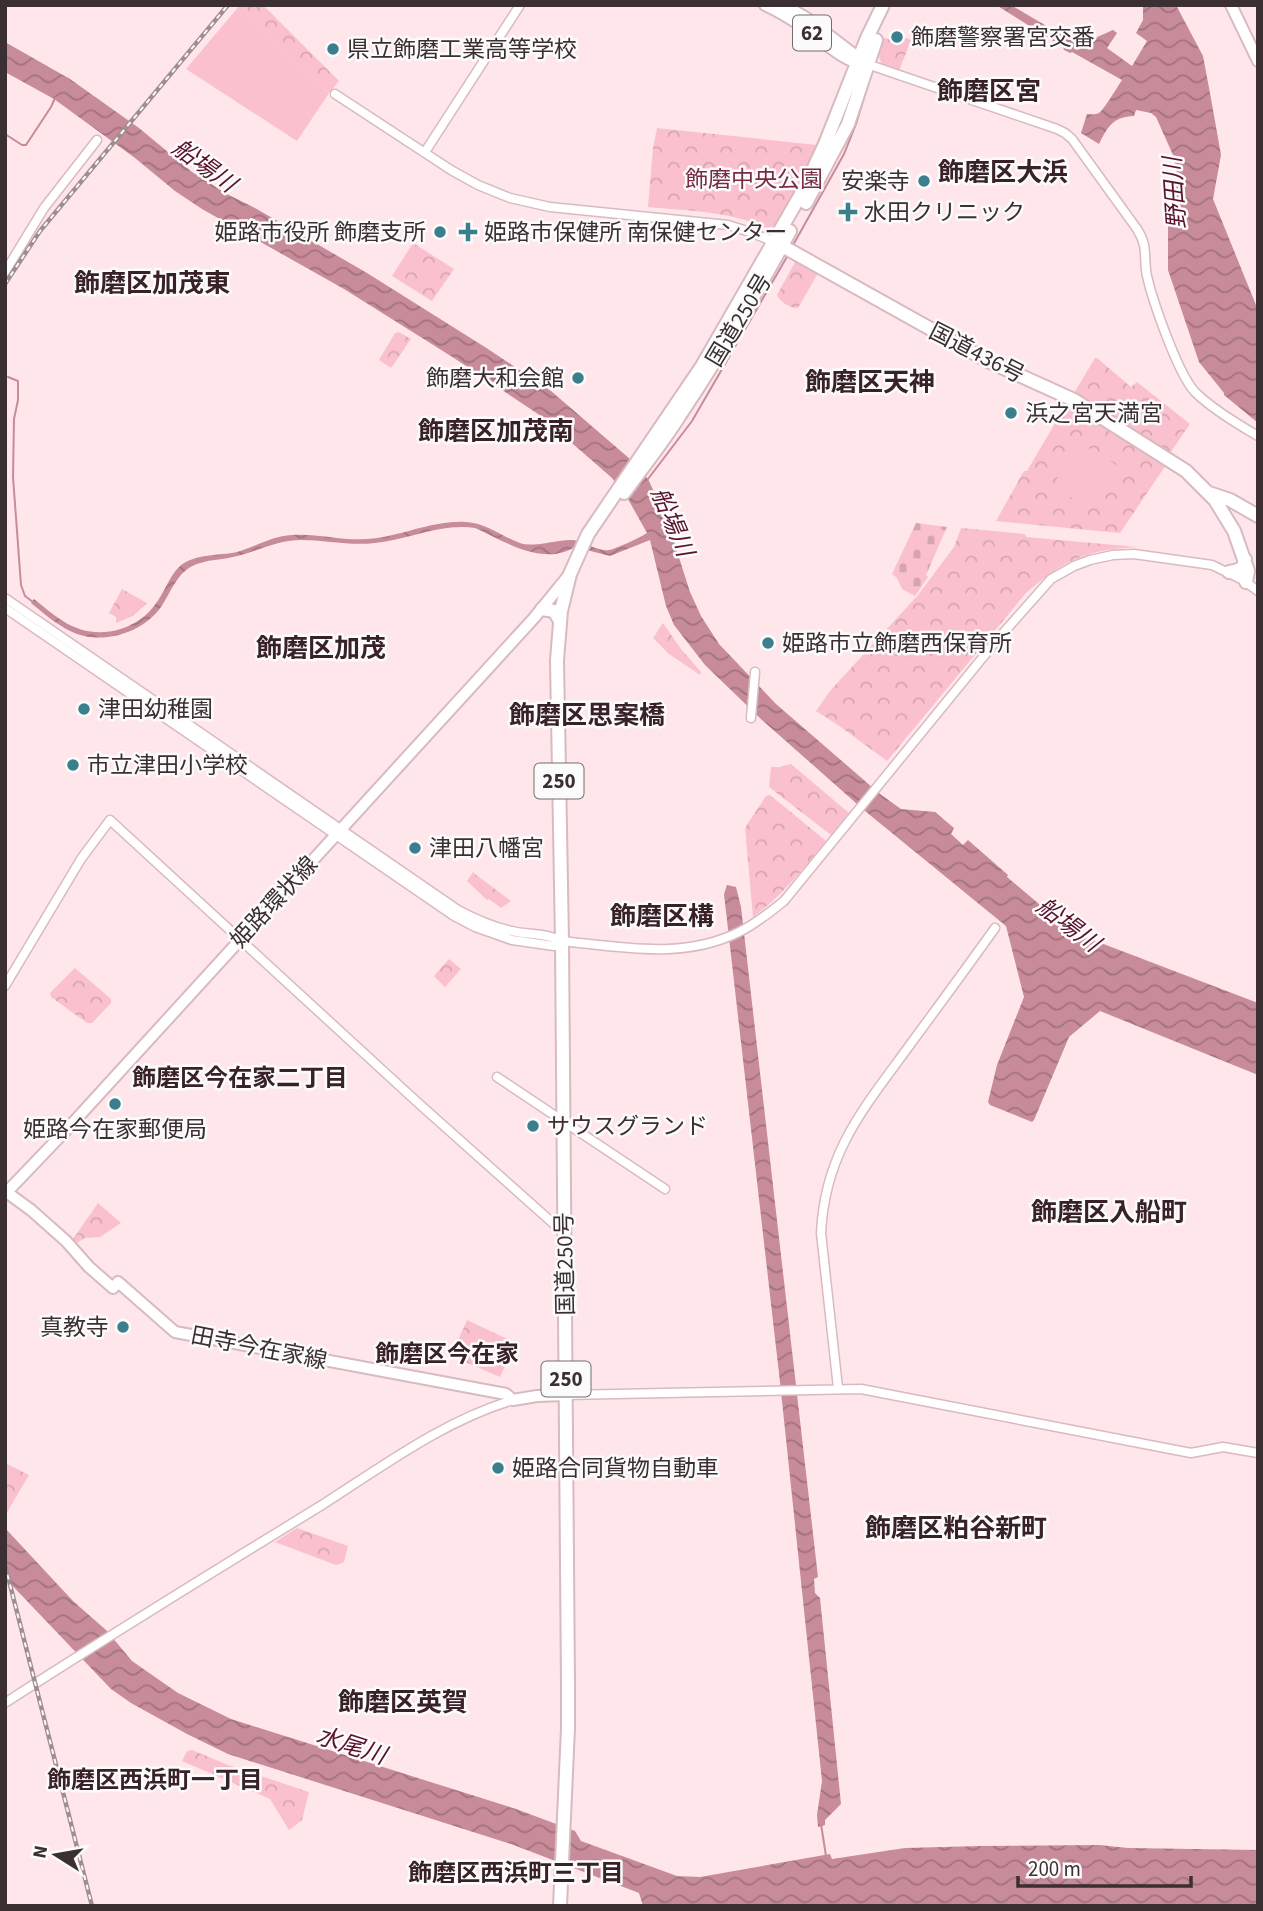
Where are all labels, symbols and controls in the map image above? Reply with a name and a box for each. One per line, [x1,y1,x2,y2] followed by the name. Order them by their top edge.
[793,16,831,50] road number: 62
[911,21,1095,54] place label: 飾磨警察署宮交番
[889,29,905,45] marker: 飾磨警察署宮交番
[347,33,577,66] place label: 県立飾磨工業高等学校
[325,41,341,57] marker: 県立飾磨工業高等学校
[937,73,1041,110] district label: 飾磨区宮
[165,131,246,203] water label: 船場川
[1155,153,1195,230] water label: 野田川
[938,154,1068,191] district label: 飾磨区大浜
[685,163,823,196] park label: 飾磨中央公園
[841,165,910,198] place label: 安楽寺
[916,173,932,189] marker: 安楽寺
[864,196,1025,229] place label: 水田クリニック
[838,202,858,222] marker: 水田クリニック
[214,216,426,249] place label: 姫路市役所 飾磨支所
[484,216,788,249] place label: 姫路市保健所 南保健センター
[458,222,478,242] marker: 姫路市保健所 南保健センター
[432,224,448,240] marker: 姫路市役所 飾磨支所
[74,265,230,302] district label: 飾磨区加茂東
[698,267,780,373] street label: 国道250号
[923,315,1031,391] street label: 国道436号
[426,362,564,395] place label: 飾磨大和会館
[805,364,935,401] district label: 飾磨区天神
[570,370,586,386] marker: 飾磨大和会館
[1025,397,1163,430] place label: 浜之宮天満宮
[1003,405,1019,421] marker: 浜之宮天満宮
[418,413,574,450] district label: 飾磨区加茂南
[642,482,703,565] water label: 船場川
[782,627,1012,660] place label: 姫路市立飾磨西保育所
[256,630,386,667] district label: 飾磨区加茂
[760,635,776,651] marker: 姫路市立飾磨西保育所
[98,693,213,726] place label: 津田幼稚園
[509,697,665,734] district label: 飾磨区思案橋
[76,701,92,717] marker: 津田幼稚園
[87,749,248,782] place label: 市立津田小学校
[65,757,81,773] marker: 市立津田小学校
[534,764,584,798] road number: 250
[429,832,544,865] place label: 津田八幡宮
[407,840,423,856] marker: 津田八幡宮
[223,849,325,955] street label: 姫路環状線
[1029,889,1110,962] water label: 船場川
[610,898,714,935] district label: 飾磨区構
[132,1061,348,1096] district label: 飾磨区今在家二丁目
[107,1096,123,1112] marker: 姫路今在家郵便局
[547,1110,708,1143] place label: サウスグランド
[23,1113,207,1146] place label: 姫路今在家郵便局
[525,1118,541,1134] marker: サウスグランド
[1031,1194,1187,1231] district label: 飾磨区入船町
[548,1212,582,1316] street label: 国道250号
[40,1311,109,1344] place label: 真教寺
[115,1319,131,1335] marker: 真教寺
[188,1319,330,1377] street label: 田寺今在家線
[375,1337,519,1372] district label: 飾磨区今在家
[542,1362,590,1396] road number: 250
[512,1452,719,1485] place label: 姫路合同貨物自動車
[490,1460,506,1476] marker: 姫路合同貨物自動車
[865,1510,1047,1547] district label: 飾磨区粕谷新町
[338,1684,468,1721] district label: 飾磨区英賀
[311,1718,393,1775] water label: 水尾川
[47,1763,263,1798] district label: 飾磨区西浜町一丁目
[21,1820,91,1890] north arrow
[26,1843,55,1861] text: N
[1018,1844,1191,1888] scale bar
[1028,1854,1081,1884] text: 200 m
[408,1856,624,1891] district label: 飾磨区西浜町三丁目

